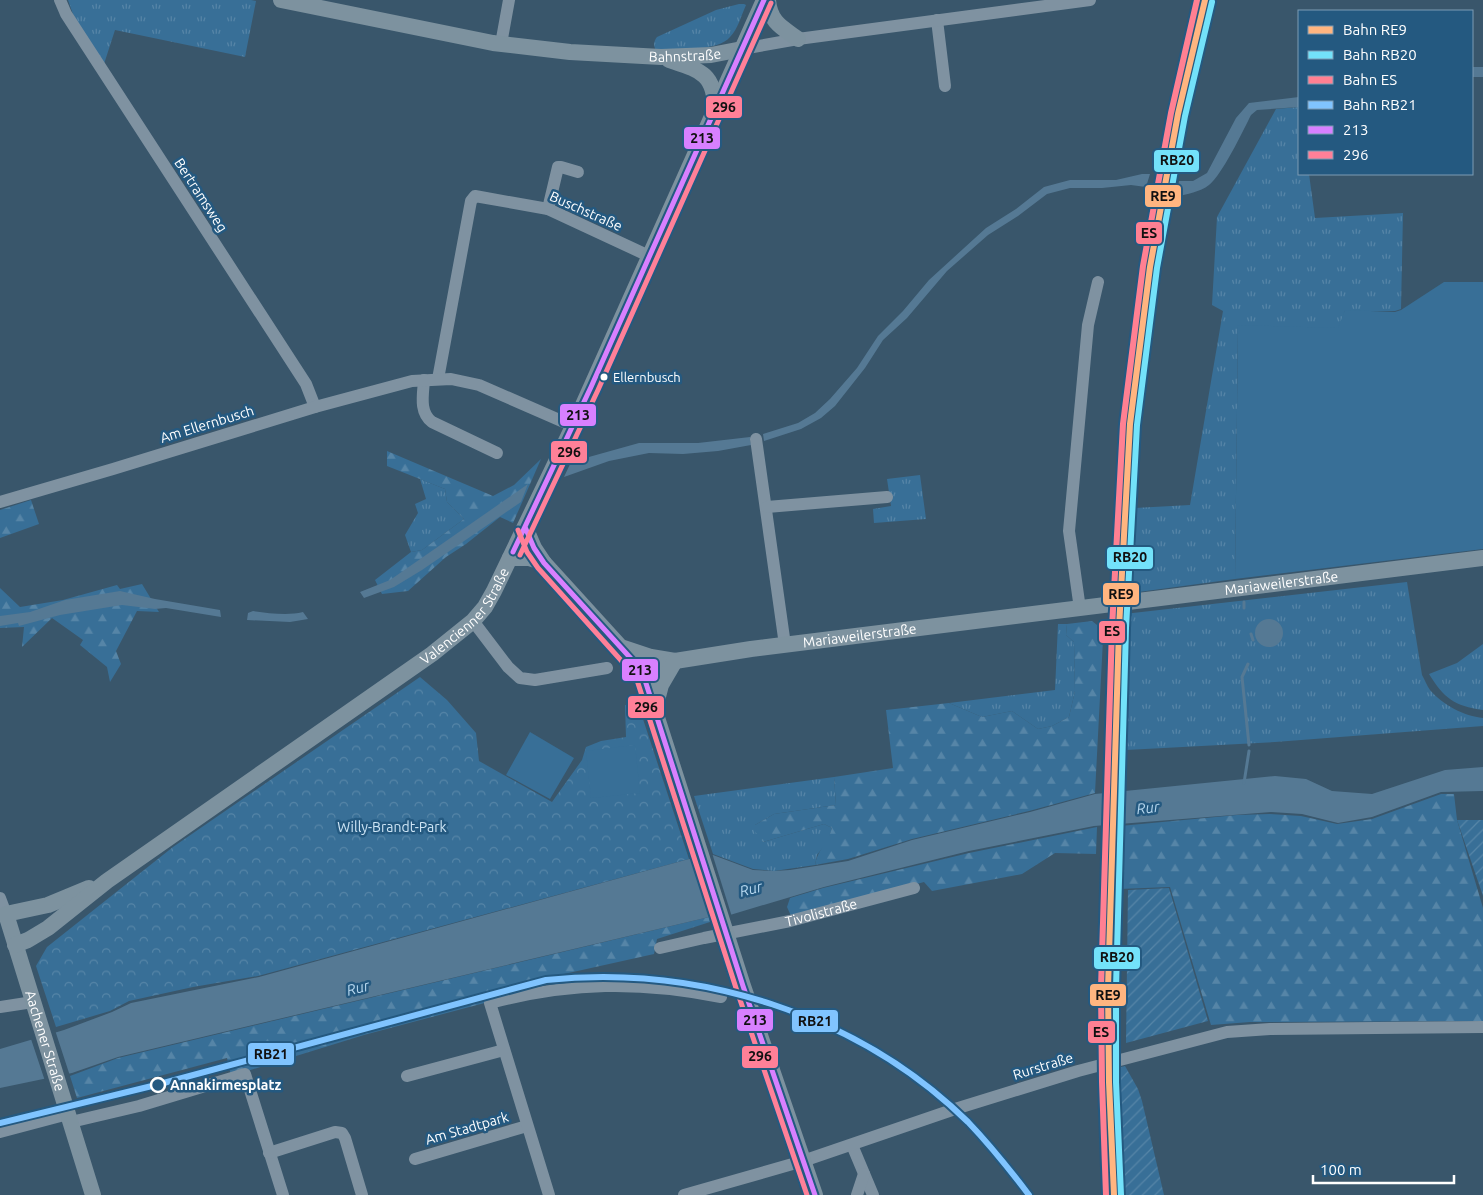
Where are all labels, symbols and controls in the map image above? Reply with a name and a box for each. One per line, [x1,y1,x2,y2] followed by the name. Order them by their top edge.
[1298,10,1473,175] legend
[1343,21,1407,38] text: Bahn RE9
[648,45,723,65] street label: Bahnstraße
[1343,46,1417,63] text: Bahn RB20
[1343,71,1397,88] text: Bahn ES
[705,95,743,119] line badge: 296
[1343,96,1417,113] text: Bahn RB21
[712,99,736,115] text: 296
[1343,121,1368,138] text: 213
[683,126,721,150] line badge: 213
[690,130,714,146] text: 213
[1343,146,1368,163] text: 296
[1153,149,1200,173] line badge: RB20
[1160,152,1194,168] text: RB20
[171,155,231,235] street label: Bertramsweg
[1144,184,1182,208] line badge: RE9
[547,188,625,234] street label: Buschstraße
[1150,188,1176,204] text: RE9
[1135,221,1163,245] line badge: ES
[1141,225,1157,241] text: ES
[613,370,681,384] place label: Ellernbusch
[599,372,609,382] marker: Ellernbusch
[158,402,256,446] street label: Am Ellernbusch
[559,403,597,427] line badge: 213
[566,407,590,423] text: 213
[550,440,588,464] line badge: 296
[557,444,581,460] text: 296
[1106,546,1154,570] line badge: RB20
[1113,549,1147,565] text: RB20
[417,565,512,668] street label: Valencienner Straße
[1224,568,1339,598] street label: Mariaweilerstraße
[1102,582,1140,606] line badge: RE9
[1108,586,1134,602] text: RE9
[1098,620,1126,644] line badge: ES
[802,621,917,650] street label: Mariaweilerstraße
[1104,623,1120,639] text: ES
[621,658,659,682] line badge: 213
[628,662,652,678] text: 213
[627,695,665,719] line badge: 296
[634,699,658,715] text: 296
[1136,798,1162,817] water label: Rur
[337,819,447,835] park label: Willy-Brandt-Park
[738,877,765,900] water label: Rur
[784,895,859,930] street label: Tivolistraße
[1093,946,1141,970] line badge: RB20
[1100,949,1134,965] text: RB20
[345,976,372,999] water label: Rur
[1089,983,1127,1007] line badge: RE9
[1095,987,1121,1003] text: RE9
[22,989,68,1093] street label: Aachener Straße
[736,1008,774,1032] line badge: 213
[791,1009,839,1033] line badge: RB21
[743,1012,767,1028] text: 213
[798,1013,832,1029] text: RB21
[1087,1020,1116,1044] line badge: ES
[1093,1024,1109,1040] text: ES
[247,1042,295,1066] line badge: RB21
[741,1045,779,1069] line badge: 296
[254,1046,288,1062] text: RB21
[748,1048,772,1064] text: 296
[1011,1049,1075,1083] street label: Rurstraße
[150,1077,166,1093] marker: Annakirmesplatz
[170,1077,281,1093] place label: Annakirmesplatz
[424,1108,510,1148] street label: Am Stadtpark
[1313,1152,1454,1184] scale bar
[1320,1161,1362,1178] text: 100 m

